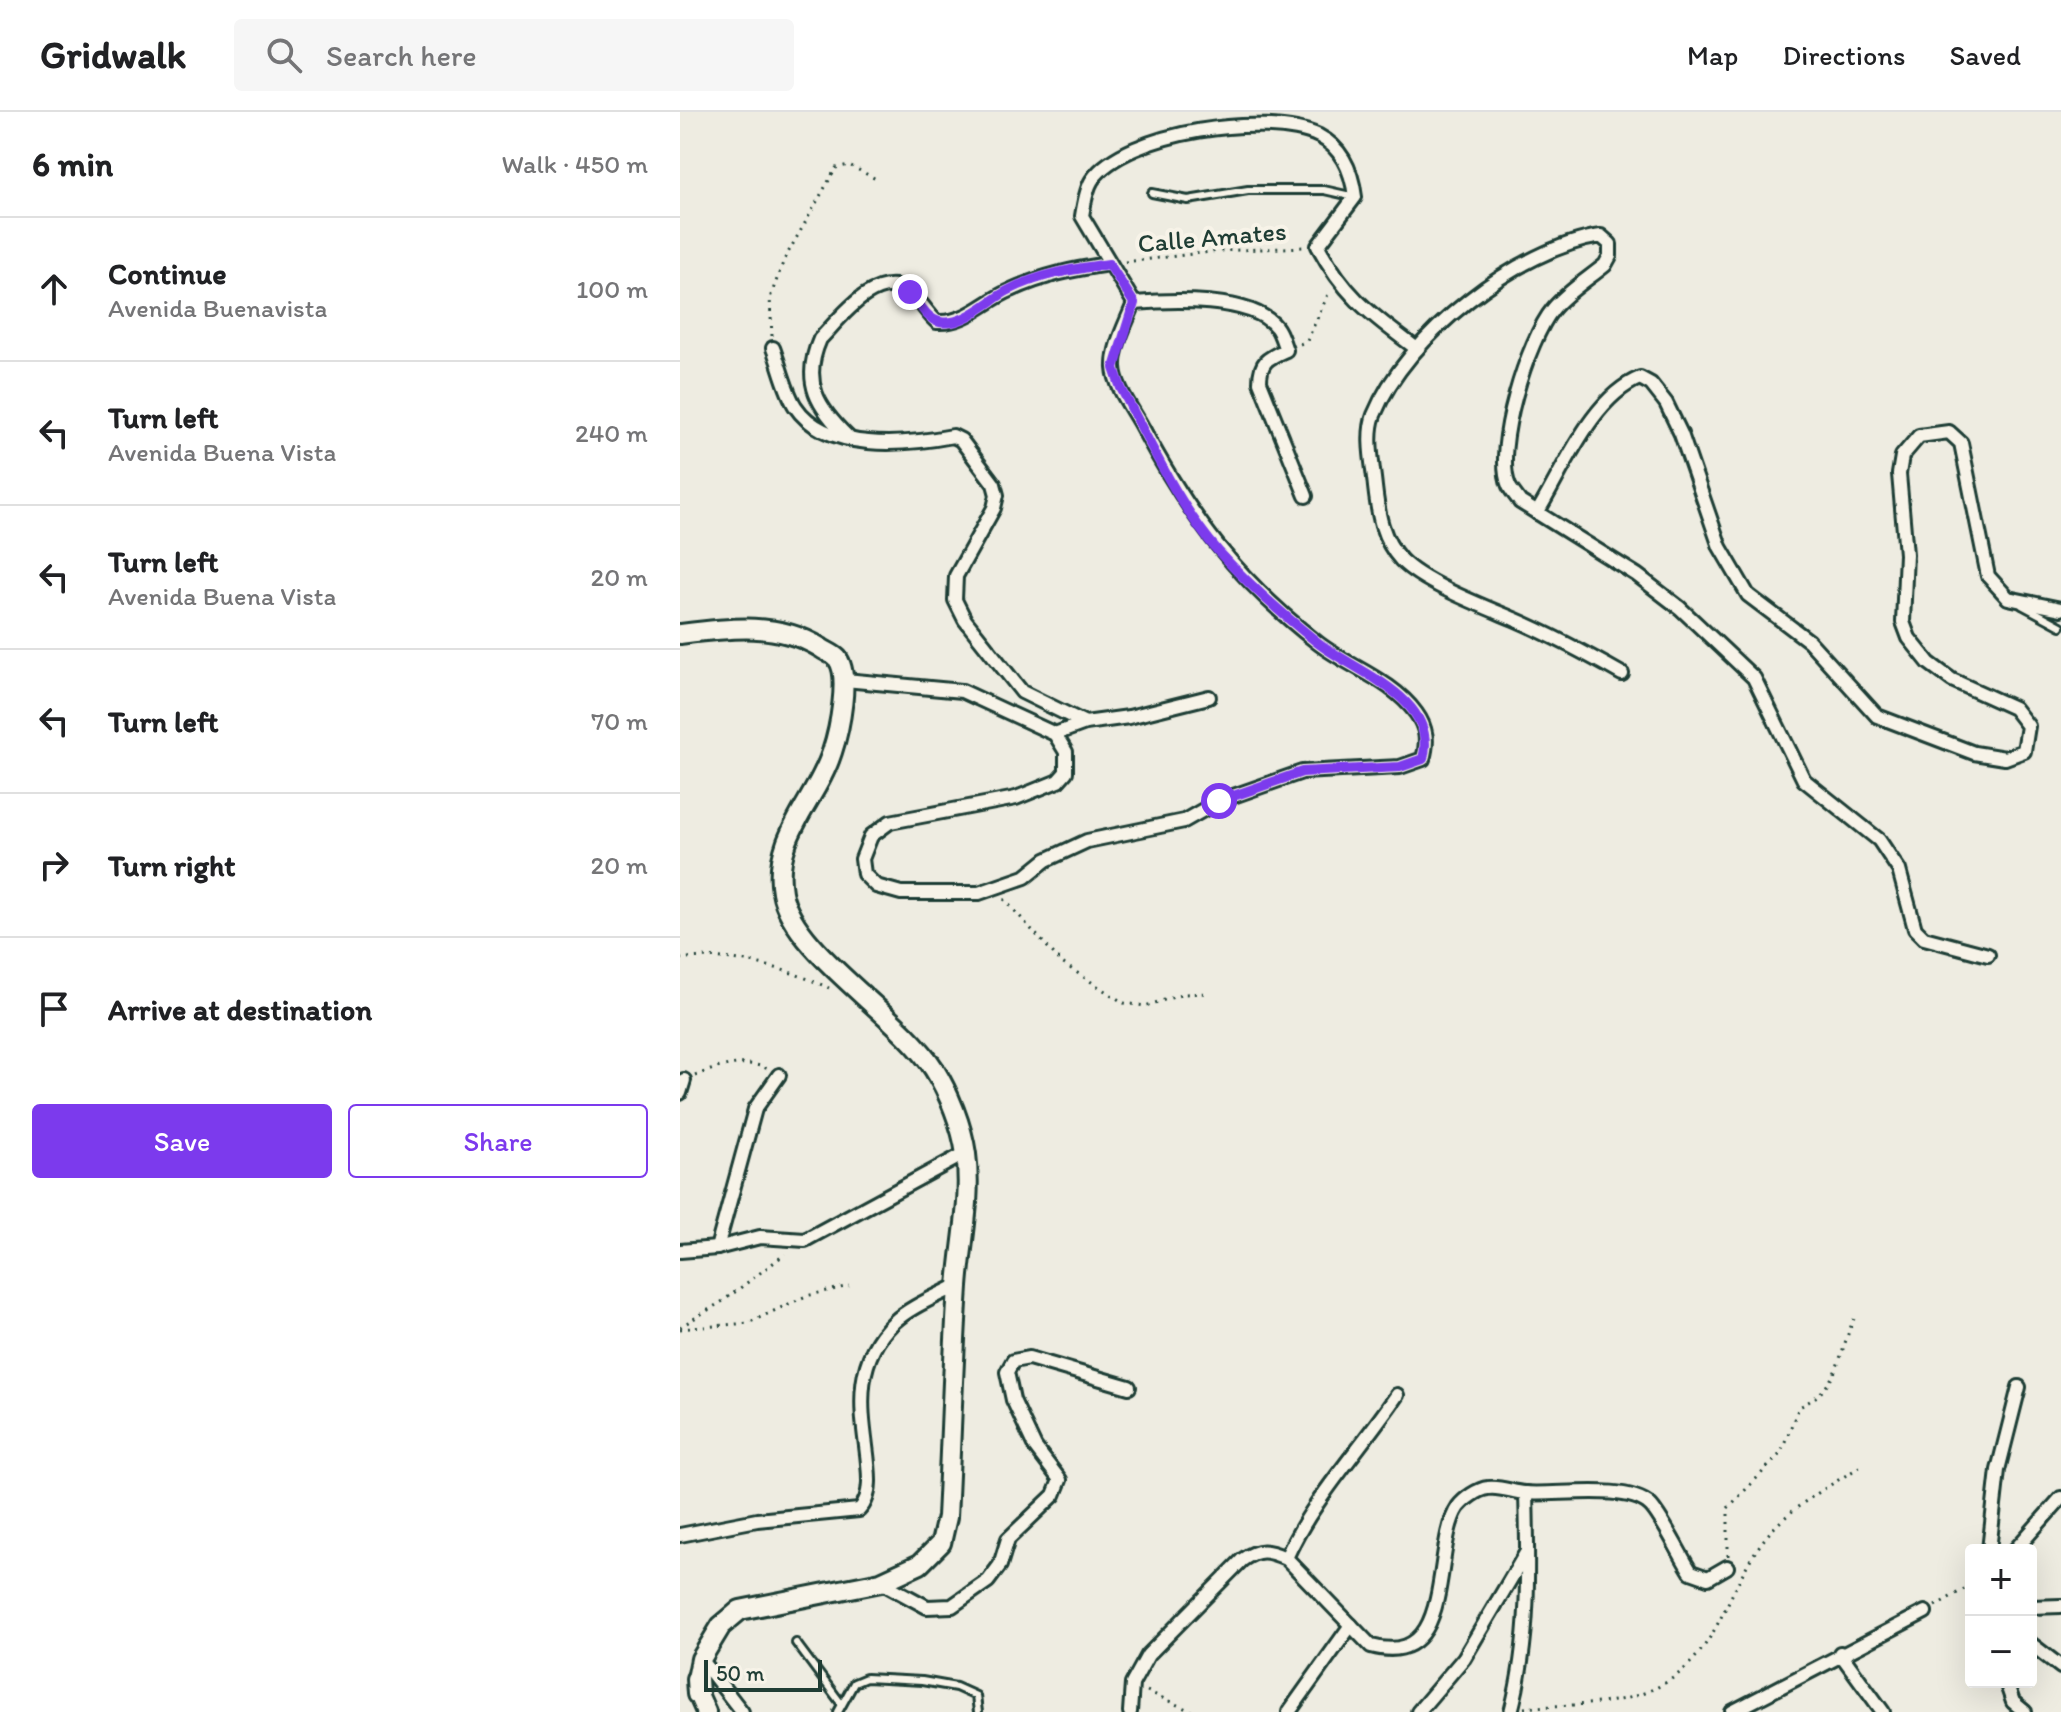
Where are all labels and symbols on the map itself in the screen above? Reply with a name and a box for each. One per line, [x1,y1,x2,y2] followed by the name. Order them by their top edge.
[1136,215,1288,259] street label: Calle Amates
[892,274,928,310] route end
[1201,783,1237,819] route start
[704,1656,822,1692] scale bar

